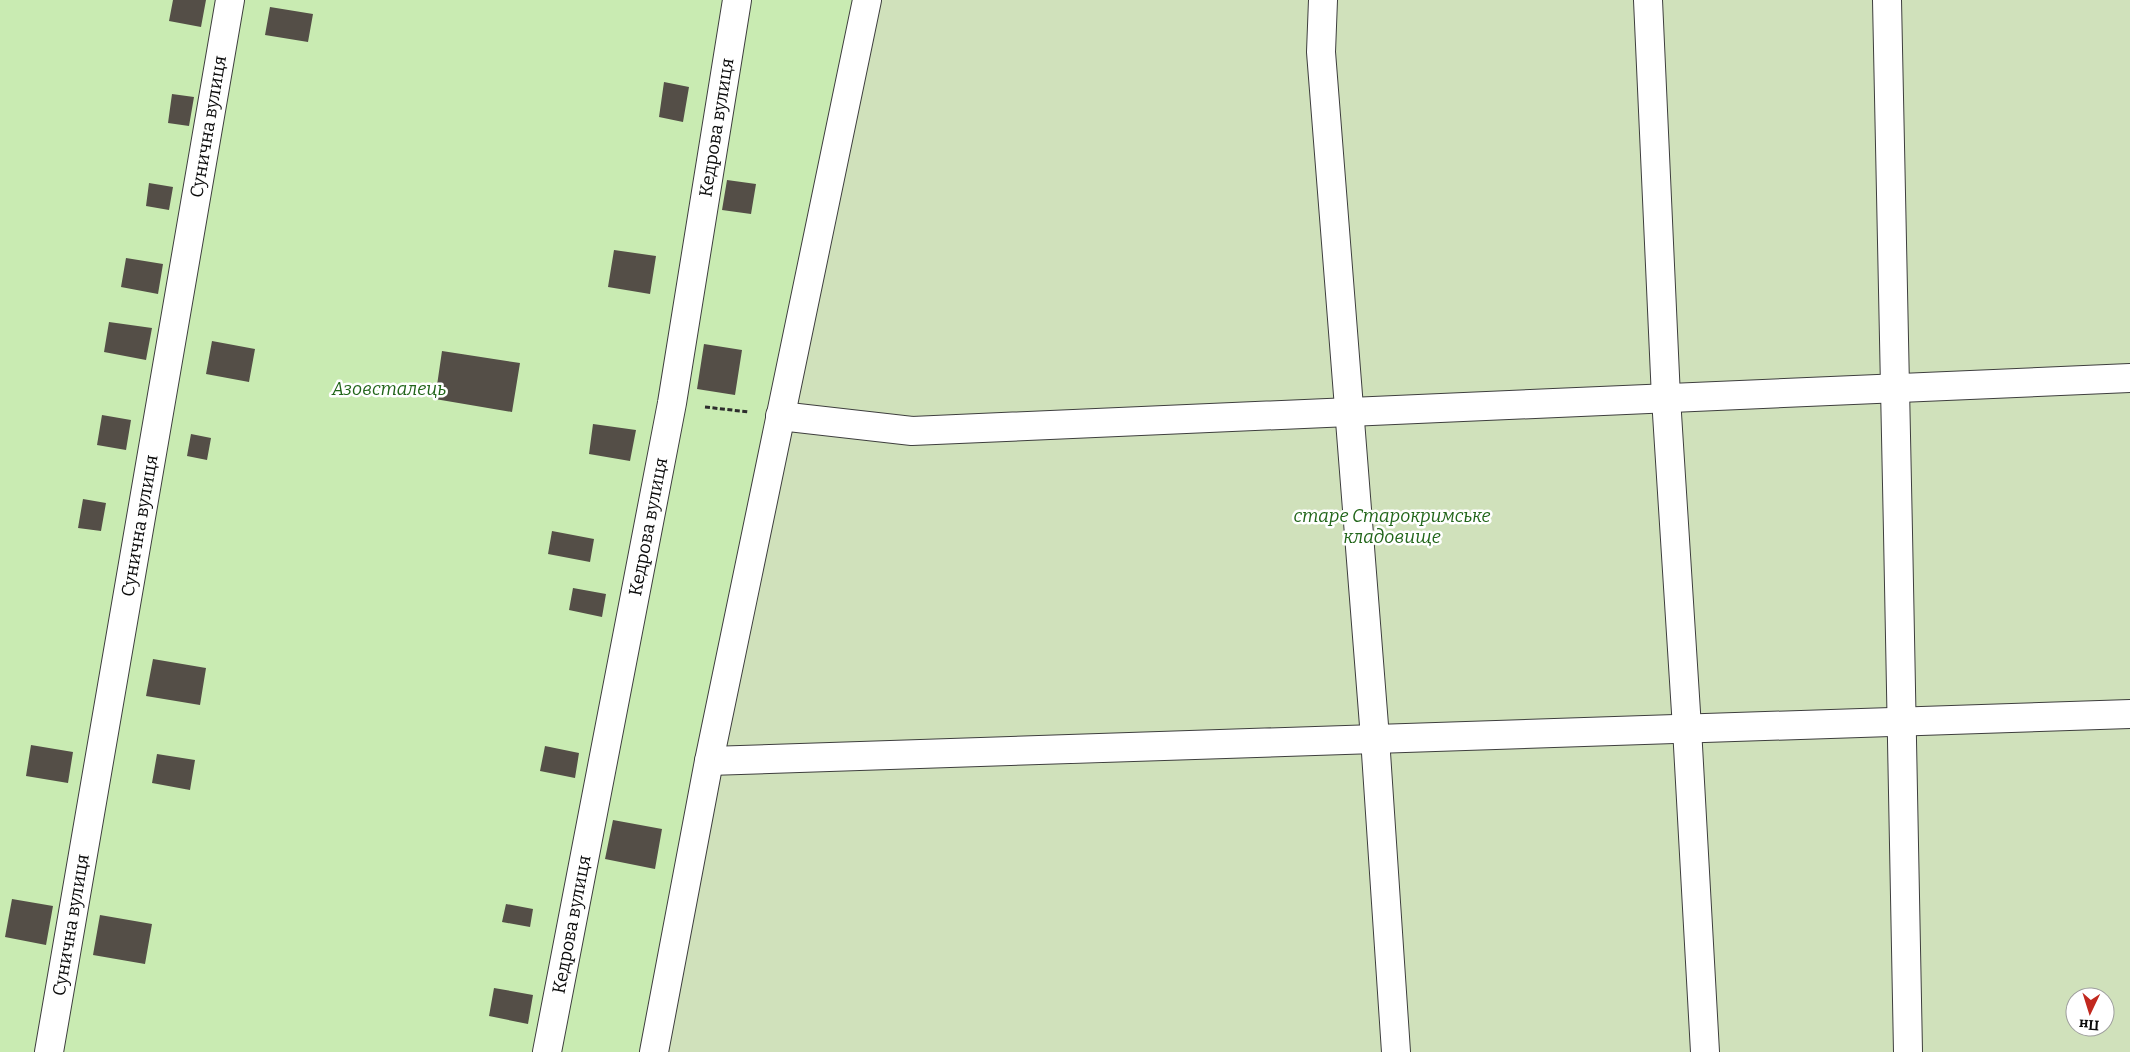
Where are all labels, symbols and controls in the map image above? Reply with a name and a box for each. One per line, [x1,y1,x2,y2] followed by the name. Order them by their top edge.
[185,54,231,199] street label: Сунична вулиця
[694,56,738,199] street label: Кедрова вулиця
[331,378,446,400] park label: Азовсталець
[117,453,163,598] street label: Сунична вулиця
[624,456,672,598] street label: Кедрова вулиця
[1294,505,1490,548] park label: старе Старокримське кладовище
[48,852,94,998] street label: Сунична вулиця
[548,853,596,995] street label: Кедрова вулиця
[2065,987,2115,1037] north arrow
[2078,1015,2100,1034] text: Пн

